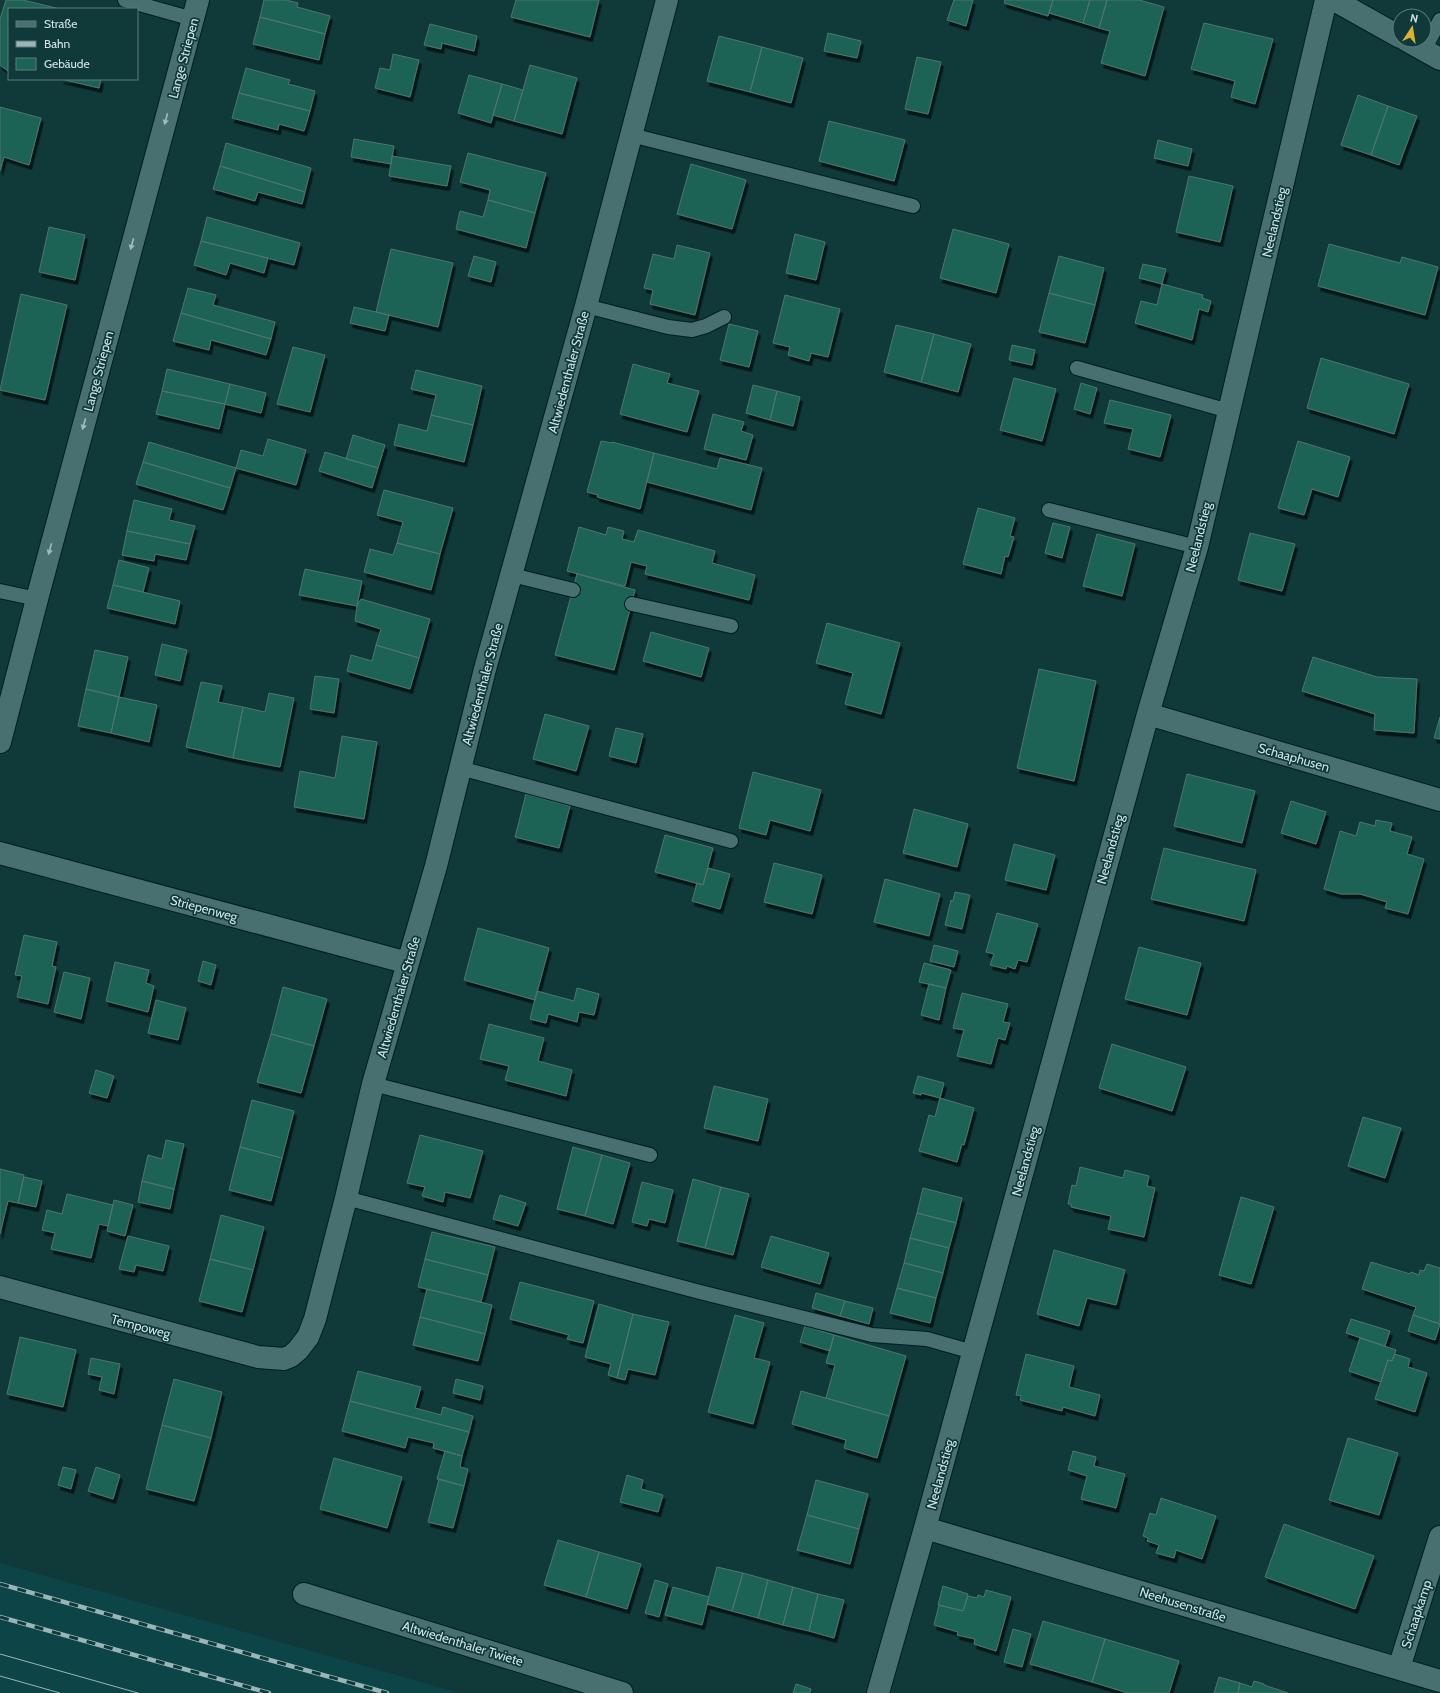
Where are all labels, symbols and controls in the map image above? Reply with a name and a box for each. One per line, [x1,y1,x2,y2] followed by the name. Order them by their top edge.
[8,8,138,80] legend
[1392,8,1432,48] north arrow
[1409,11,1419,26] text: N
[44,16,77,31] text: Straße
[165,16,201,100] street label: Lange Striepen
[44,36,70,51] text: Bahn
[44,56,90,71] text: Gebäude
[163,113,169,125] one-way arrow
[1258,185,1290,259] street label: Neelandstieg
[129,238,135,251] one-way arrow
[544,309,592,435] street label: Altwiedenthaler Straße
[80,329,116,413] street label: Lange Striepen
[81,418,87,430] one-way arrow
[1182,500,1215,574] street label: Neelandstieg
[47,544,53,556] one-way arrow
[458,621,506,747] street label: Altwiedenthaler Straße
[1256,739,1332,775] street label: Schaaphusen
[1093,812,1127,886] street label: Neelandstieg
[169,891,240,925] street label: Striepenweg
[373,934,423,1060] street label: Altwiedenthaler Straße
[1008,1124,1042,1198] street label: Neelandstieg
[110,1310,173,1342] street label: Tempoweg
[923,1437,957,1511] street label: Neelandstieg
[1397,1578,1435,1650] street label: Schaapkamp
[1138,1583,1228,1625] street label: Neehusenstraße
[401,1617,526,1669] street label: Altwiedenthaler Twiete

